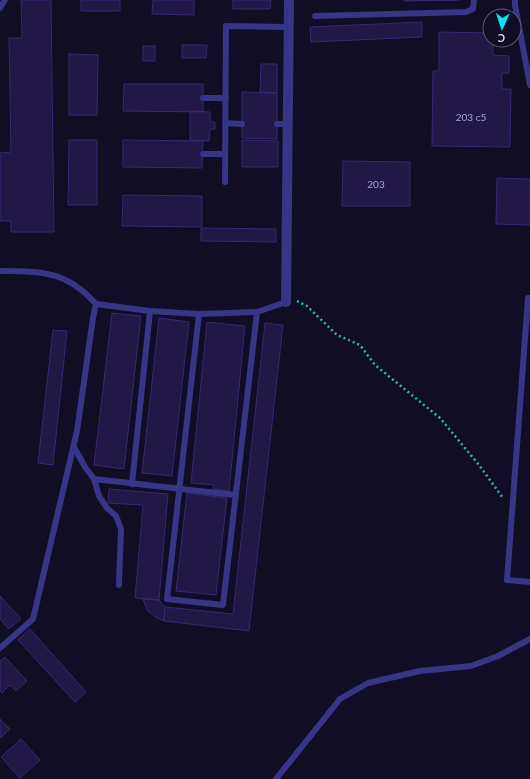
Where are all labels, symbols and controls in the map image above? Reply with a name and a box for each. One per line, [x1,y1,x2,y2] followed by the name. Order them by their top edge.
[482,8,522,48] north arrow
[497,32,505,45] text: С
[456,111,486,123] house number: 203 с5
[367,178,385,190] house number: 203

